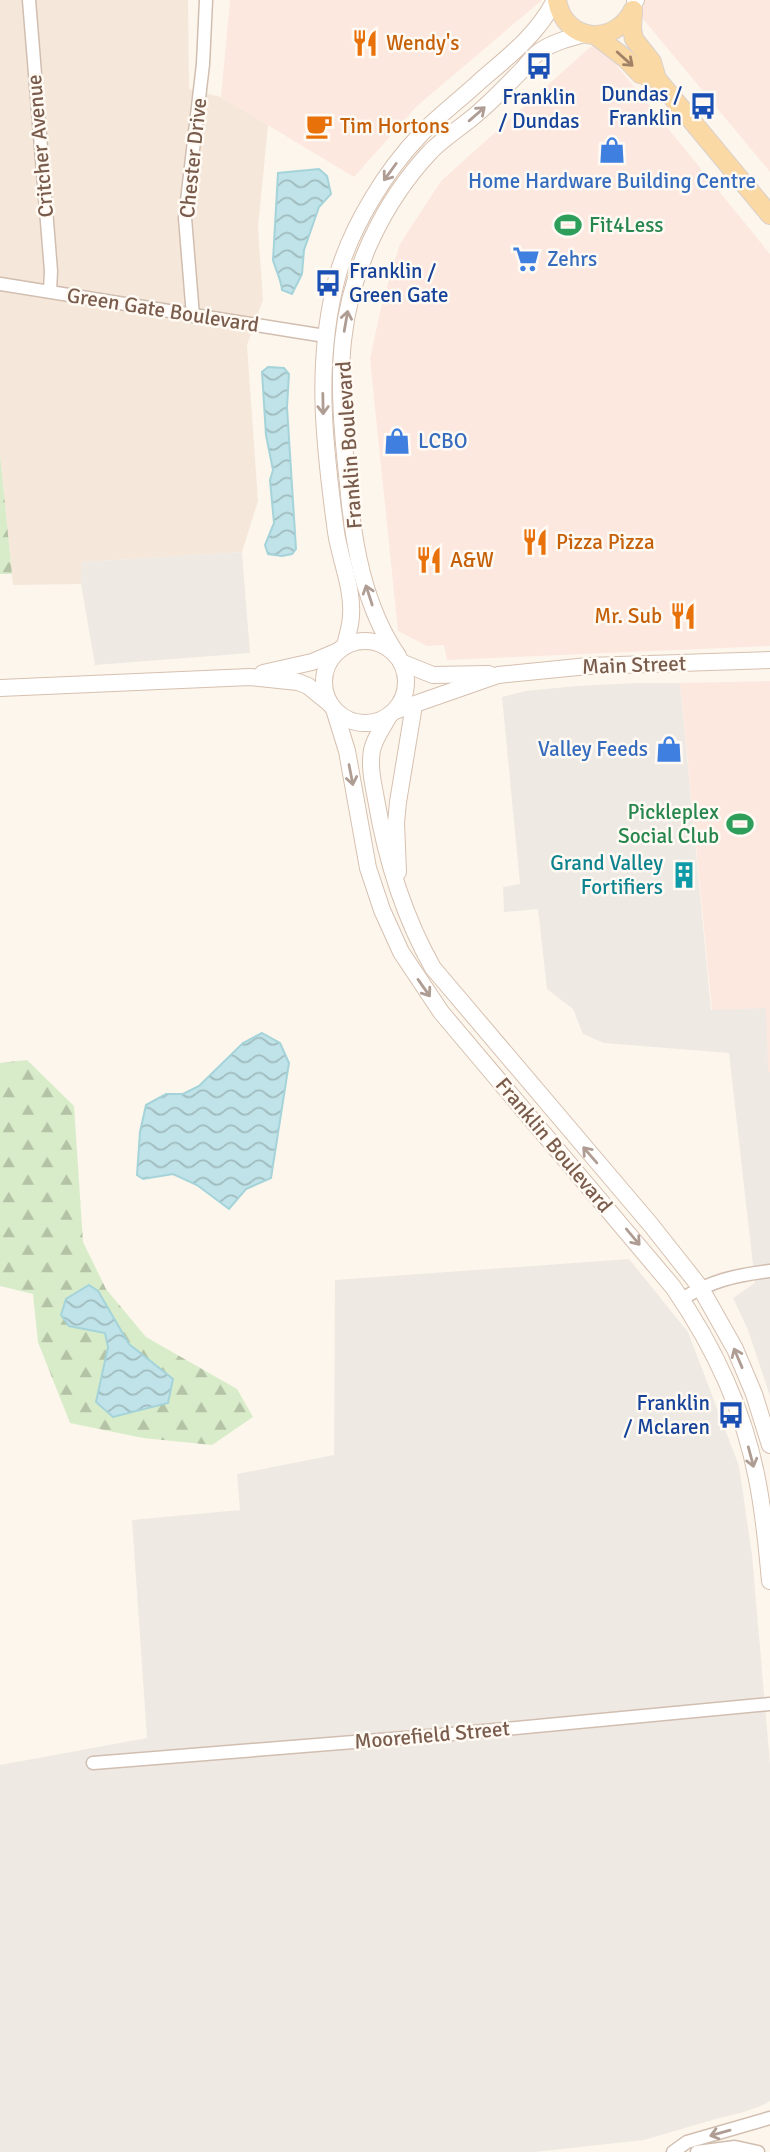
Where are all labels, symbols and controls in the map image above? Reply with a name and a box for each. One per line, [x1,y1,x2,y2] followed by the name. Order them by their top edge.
[350,28,380,58] restaurant icon: Wendy's
[386,30,459,56] place label: Wendy's
[524,51,554,81] bus stop icon: Franklin / Dundas
[616,51,634,67] one-way arrow
[21,73,59,219] street label: Critcher Avenue
[601,81,682,131] place label: Dundas / Franklin
[499,84,580,134] place label: Franklin / Dundas
[688,91,718,121] bus stop icon: Dundas / Franklin
[174,97,212,219] street label: Chester Drive
[467,106,485,122] one-way arrow
[304,111,334,141] cafe icon: Tim Hortons
[340,113,449,139] place label: Tim Hortons
[597,135,627,165] shop icon: Home Hardware Building Centre
[383,162,397,181] one-way arrow
[468,168,756,194] place label: Home Hardware Building Centre
[553,210,583,240] sports icon: Fit4Less
[589,212,664,238] place label: Fit4Less
[511,244,541,274] supermarket icon: Zehrs
[547,246,597,272] place label: Zehrs
[349,258,449,308] place label: Franklin / Green Gate
[313,268,343,298] bus stop icon: Franklin / Green Gate
[65,282,261,338] street label: Green Gate Boulevard
[340,310,353,333] one-way arrow
[330,360,368,530] street label: Franklin Boulevard
[317,392,330,415] one-way arrow
[382,426,412,456] shop icon: LCBO
[418,428,467,454] place label: LCBO
[520,527,550,557] restaurant icon: Pizza Pizza
[556,529,655,555] place label: Pizza Pizza
[414,545,444,575] restaurant icon: A&W
[450,547,494,573] place label: A&W
[362,584,375,606] one-way arrow
[668,601,698,631] restaurant icon: Mr. Sub
[594,603,662,629] place label: Mr. Sub
[582,650,686,680] street label: Main Street
[654,734,684,764] shop icon: Valley Feeds
[538,736,648,762] place label: Valley Feeds
[345,763,359,786] one-way arrow
[618,799,719,849] place label: Pickleplex Social Club
[725,809,755,839] sports icon: Pickleplex Social Club
[550,850,663,900] place label: Grand Valley Fortifiers
[669,860,699,890] building icon: Grand Valley Fortifiers
[417,978,431,997] one-way arrow
[490,1072,618,1218] street label: Franklin Boulevard
[582,1146,598,1164] one-way arrow
[625,1228,641,1246] one-way arrow
[731,1347,744,1369] one-way arrow
[624,1390,710,1440] place label: Franklin / Mclaren
[716,1400,746,1430] bus stop icon: Franklin / Mclaren
[745,1445,758,1467] one-way arrow
[353,1715,511,1755] street label: Moorefield Street
[709,2127,732,2140] one-way arrow

